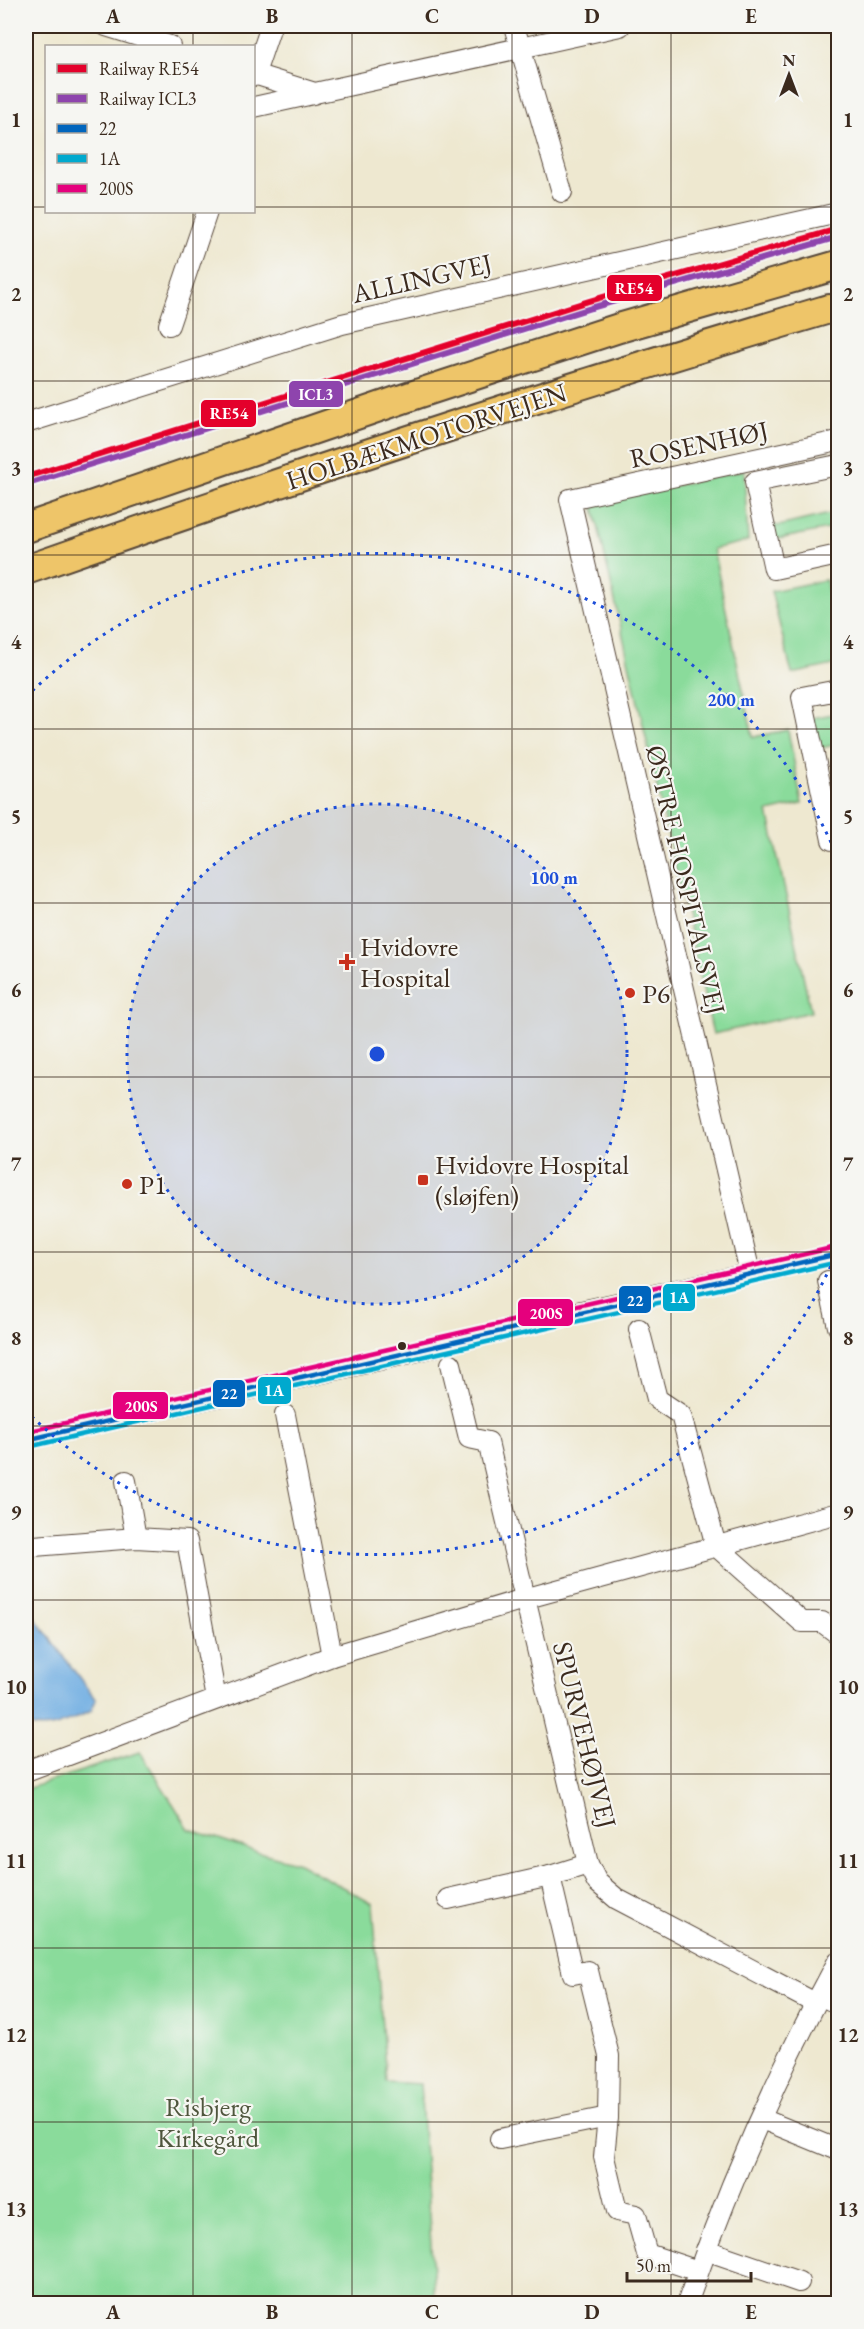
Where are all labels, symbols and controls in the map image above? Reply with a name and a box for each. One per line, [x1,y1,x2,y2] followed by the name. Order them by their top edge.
[105,3,121,29] text: A
[266,3,278,29] text: B
[425,3,439,29] text: C
[584,3,600,29] text: D
[745,3,757,29] text: E
[45,45,255,213] legend
[759,45,819,105] north arrow
[783,50,796,71] text: N
[99,57,199,80] text: Railway RE54
[99,87,196,110] text: Railway ICL3
[11,107,21,133] text: 1
[843,107,853,133] text: 1
[99,117,117,140] text: 22
[99,147,121,170] text: 1A
[99,177,133,200] text: 200S
[347,245,496,311] street label: ALLINGVEJ
[606,274,663,302] line badge: RE54
[615,278,654,299] text: RE54
[11,281,22,307] text: 2
[843,281,854,307] text: 2
[281,374,571,498] street label: HOLBÆKMOTORVEJEN
[288,380,344,408] line badge: ICL3
[298,384,334,405] text: ICL3
[200,399,257,428] line badge: RE54
[210,403,249,424] text: RE54
[626,412,772,476] street label: ROSENHØJ
[11,455,21,481] text: 3
[843,455,853,481] text: 3
[11,629,22,655] text: 4
[843,629,854,655] text: 4
[707,688,755,711] text: 200 m
[638,742,734,1018] street label: ØSTRE HOSPITALSVEJ
[11,803,21,829] text: 5
[843,803,853,829] text: 5
[530,866,578,889] text: 100 m
[360,929,458,995] place label: Hvidovre Hospital
[338,953,356,971] marker: Hvidovre Hospital
[642,976,670,1011] place label: P6
[11,977,22,1003] text: 6
[843,977,854,1003] text: 6
[623,986,637,1000] marker: P6
[367,1044,387,1064] centre of rings
[435,1147,629,1213] place label: Hvidovre Hospital (sløjfen)
[11,1151,22,1177] text: 7
[843,1151,854,1177] text: 7
[139,1167,167,1202] place label: P1
[416,1173,430,1187] marker: Hvidovre Hospital (sløjfen)
[120,1177,134,1191] marker: P1
[662,1283,696,1312] line badge: 1A
[618,1285,652,1314] line badge: 22
[669,1287,689,1308] text: 1A
[627,1290,644,1311] text: 22
[517,1298,574,1327] line badge: 200S
[529,1303,563,1324] text: 200S
[11,1325,21,1351] text: 8
[843,1325,853,1351] text: 8
[396,1340,408,1352] unlabelled marker
[257,1376,292,1405] line badge: 1A
[212,1379,246,1408] line badge: 22
[264,1380,284,1401] text: 1A
[221,1383,238,1404] text: 22
[112,1391,169,1420] line badge: 200S
[124,1396,158,1417] text: 200S
[11,1499,22,1525] text: 9
[843,1499,854,1525] text: 9
[545,1638,625,1832] street label: SPURVEHØJVEJ
[5,1674,27,1700] text: 10
[837,1674,859,1700] text: 10
[5,1848,27,1874] text: 11
[837,1848,859,1874] text: 11
[5,2022,27,2048] text: 12
[837,2022,859,2048] text: 12
[157,2089,260,2155] park label: Risbjerg Kirkegård
[5,2196,27,2222] text: 13
[837,2196,859,2222] text: 13
[627,2245,752,2283] scale bar
[636,2254,671,2277] text: 50 m
[105,2299,121,2325] text: A
[266,2299,278,2325] text: B
[425,2299,439,2325] text: C
[584,2299,600,2325] text: D
[745,2299,757,2325] text: E

